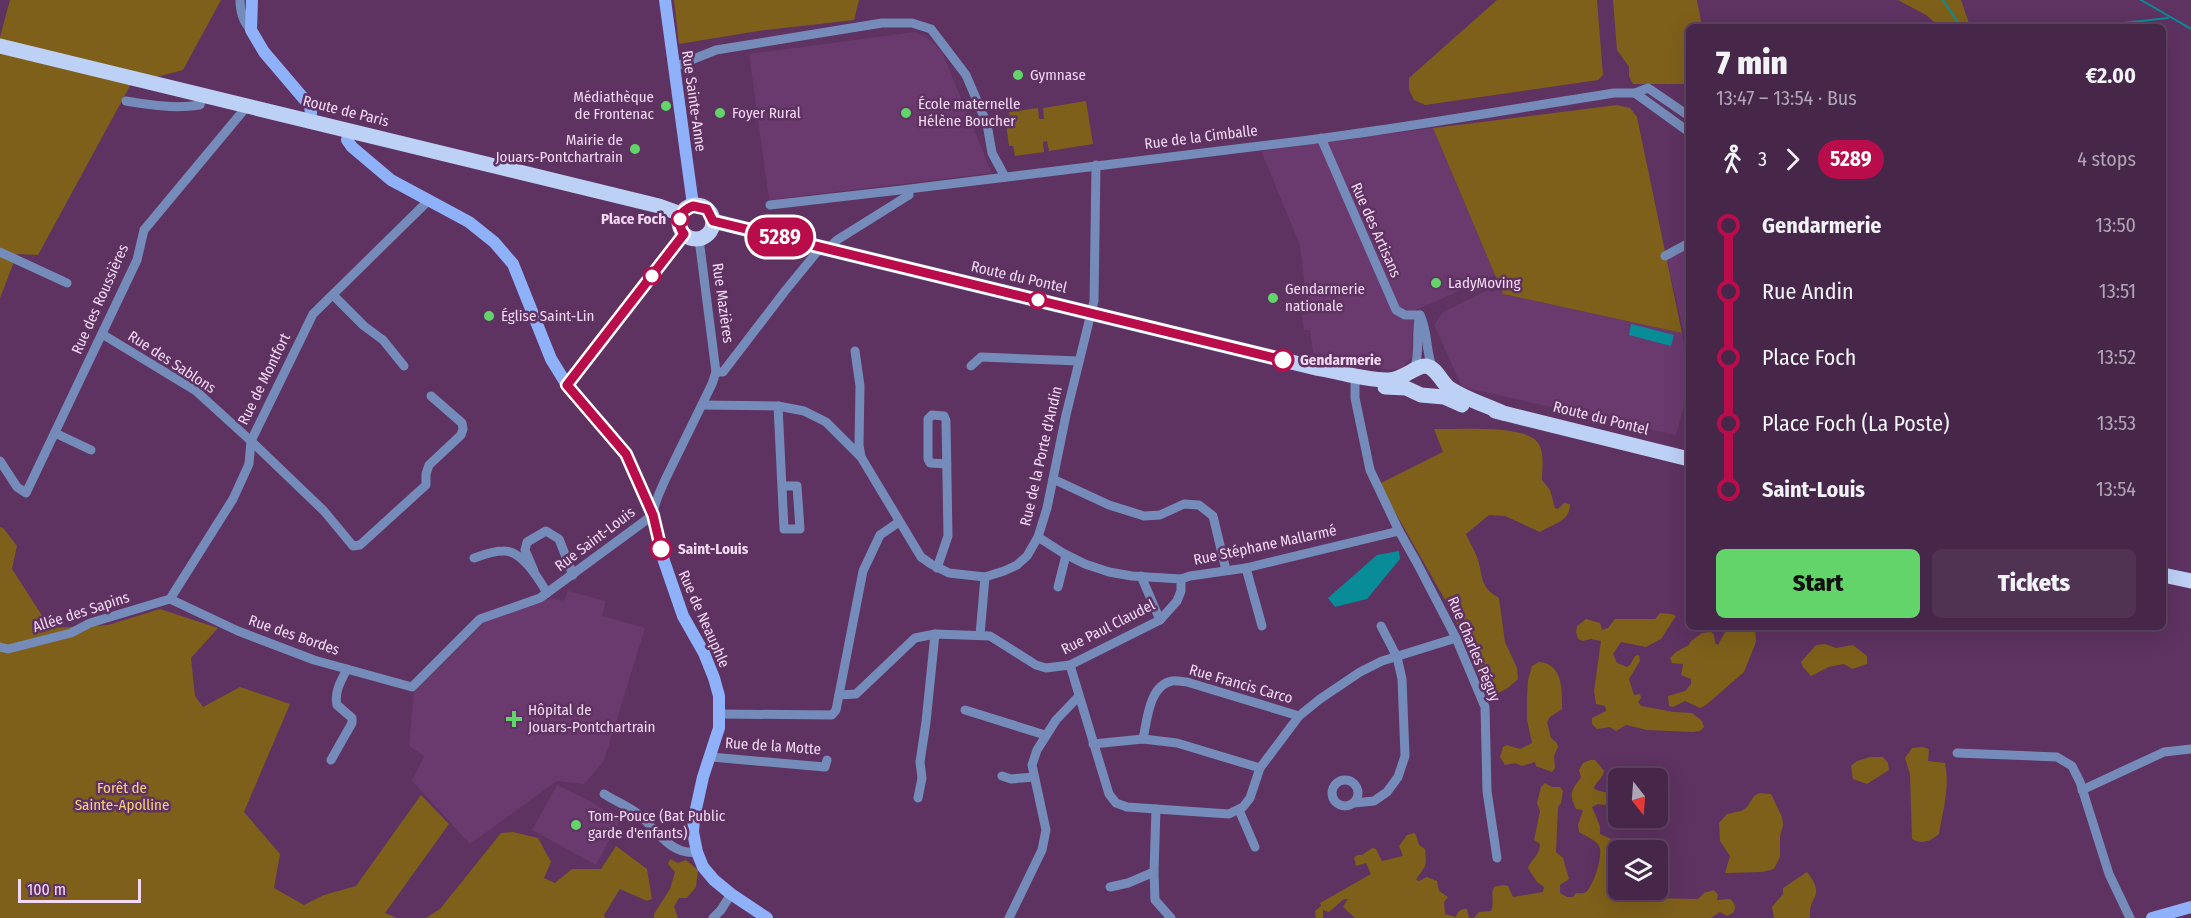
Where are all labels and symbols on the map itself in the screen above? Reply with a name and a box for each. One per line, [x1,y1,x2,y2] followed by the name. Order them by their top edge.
[678,49,710,153] street label: Rue Sainte-Anne
[1030,66,1086,84] place label: Gymnase
[1011,68,1025,82] marker: Gymnase
[573,88,655,123] place label: Médiathèque de Frontenac
[301,92,391,130] street label: Route de Paris
[918,95,1020,130] place label: École maternelle Hélène Boucher
[659,99,673,113] marker: Médiathèque de Frontenac
[732,104,801,122] place label: Foyer Rural
[713,106,727,120] marker: Foyer Rural
[899,106,913,120] marker: École maternelle Hélène Boucher
[1143,121,1259,153] street label: Rue de la Cimballe
[496,131,623,166] place label: Mairie de Jouars-Pontchartrain
[628,142,642,156] marker: Mairie de Jouars-Pontchartrain
[1347,180,1405,280] street label: Rue des Artisans
[601,210,666,228] place label: Place Foch
[671,210,689,228] marker: Place Foch
[738,218,822,256] line badge: 5289
[68,241,132,357] street label: Rue des Roussières
[969,257,1069,297] street label: Route du Pontel
[708,262,738,344] street label: Rue Mazières
[643,267,661,285] unlabelled marker
[1448,274,1521,292] place label: LadyMoving
[1429,276,1443,290] marker: LadyMoving
[1285,280,1365,315] place label: Gendarmerie nationale
[1029,291,1047,309] unlabelled marker
[1266,291,1280,305] marker: Gendarmerie nationale
[501,307,595,325] place label: Église Saint-Lin
[482,309,496,323] marker: Église Saint-Lin
[125,327,219,397] street label: Rue des Sablons
[234,330,294,428] street label: Rue de Montfort
[1272,349,1294,371] marker: Gendarmerie
[1300,351,1382,369] place label: Gendarmerie
[1016,384,1066,528] street label: Rue de la Porte d'Andin
[1551,397,1651,439] street label: Route du Pontel
[551,503,639,575] street label: Rue Saint-Louis
[1192,521,1338,569] street label: Rue Stéphane Mallarmé
[650,538,672,560] marker: Saint-Louis
[678,540,749,558] place label: Saint-Louis
[674,568,734,670] street label: Rue de Neauphle
[31,588,131,636] street label: Allée des Sapins
[1444,594,1504,705] street label: Rue Charles Péguy
[1058,596,1158,658] street label: Rue Paul Claudel
[246,611,342,659] street label: Rue des Bordes
[1187,661,1295,707] street label: Rue Francis Carco
[528,701,656,736] place label: Hôpital de Jouars-Pontchartrain
[505,710,523,728] marker: Hôpital de Jouars-Pontchartrain
[724,734,822,758] street label: Rue de la Motte
[1608,768,1668,828] north arrow
[75,779,169,814] park label: Forêt de Sainte-Apolline
[588,807,726,842] place label: Tom-Pouce (Bat Public garde d'enfants)
[569,818,583,832] marker: Tom-Pouce (Bat Public garde d'enfants)
[18,876,141,904] scale bar

